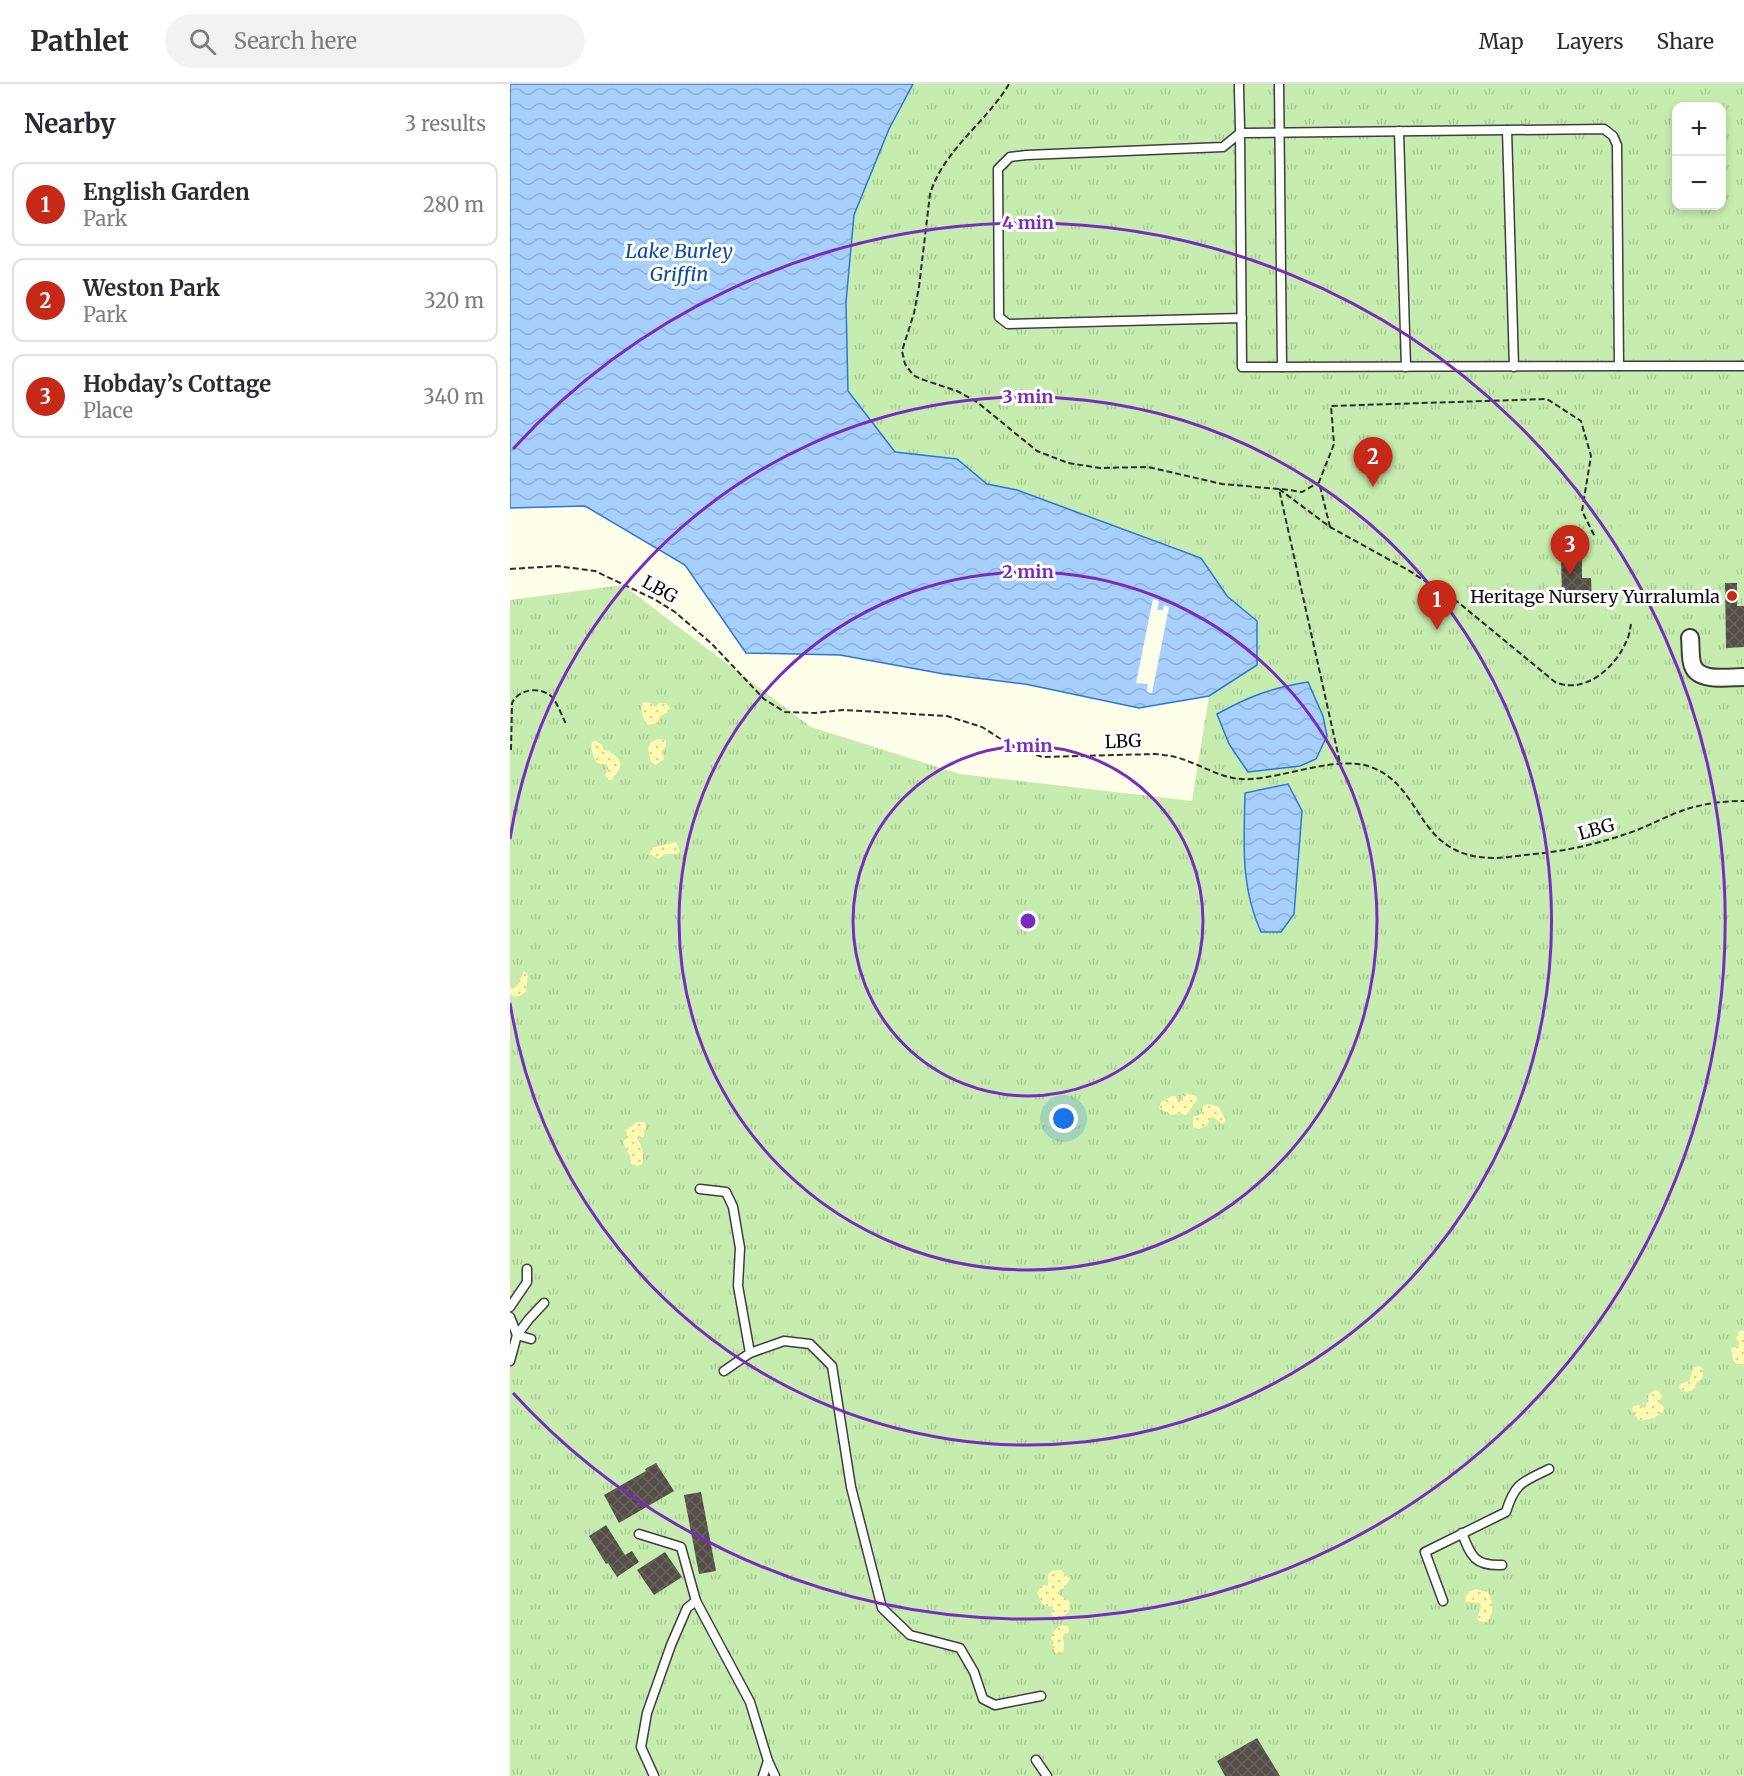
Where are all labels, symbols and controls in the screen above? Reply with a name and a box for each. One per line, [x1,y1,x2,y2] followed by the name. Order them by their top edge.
[165,14,585,68] search box
[30,23,129,59] text: Pathlet
[186,25,219,58] icon: search
[234,27,357,55] text: Search here
[1479,28,1524,55] text: Map
[1557,28,1624,55] text: Layers
[1657,28,1714,55] text: Share
[1672,102,1726,210] map controls
[1672,102,1726,156] button: +
[24,107,116,140] text: Nearby
[405,111,486,136] text: 3 results
[1672,156,1726,210] button: −
[83,178,250,206] text: English Garden
[41,192,50,217] text: 1
[423,192,484,217] text: 280 m
[83,206,127,231] text: Park
[1002,211,1054,234] text: 4 min
[625,238,733,286] water label: Lake Burley Griffin
[83,274,220,302] text: Weston Park
[40,288,51,313] text: 2
[424,288,484,313] text: 320 m
[83,302,127,327] text: Park
[83,370,271,398] text: Hobday’s Cottage
[40,384,51,409] text: 3
[423,384,484,409] text: 340 m
[1003,385,1053,408] text: 3 min
[83,398,133,423] text: Place
[1354,438,1392,487] pin: 2
[1550,526,1590,575] pin: 3
[1002,560,1054,583] text: 2 min
[638,570,682,608] street label: LBG
[1418,580,1456,630] pin: 1
[1470,585,1720,608] place label: Heritage Nursery Yurralumla
[1725,589,1739,603] marker: Heritage Nursery Yurralumla
[1104,729,1142,753] street label: LBG
[1003,734,1053,757] text: 1 min
[1575,813,1617,845] street label: LBG
[1018,911,1038,931] centre of rings
[1049,1104,1078,1133] your location

